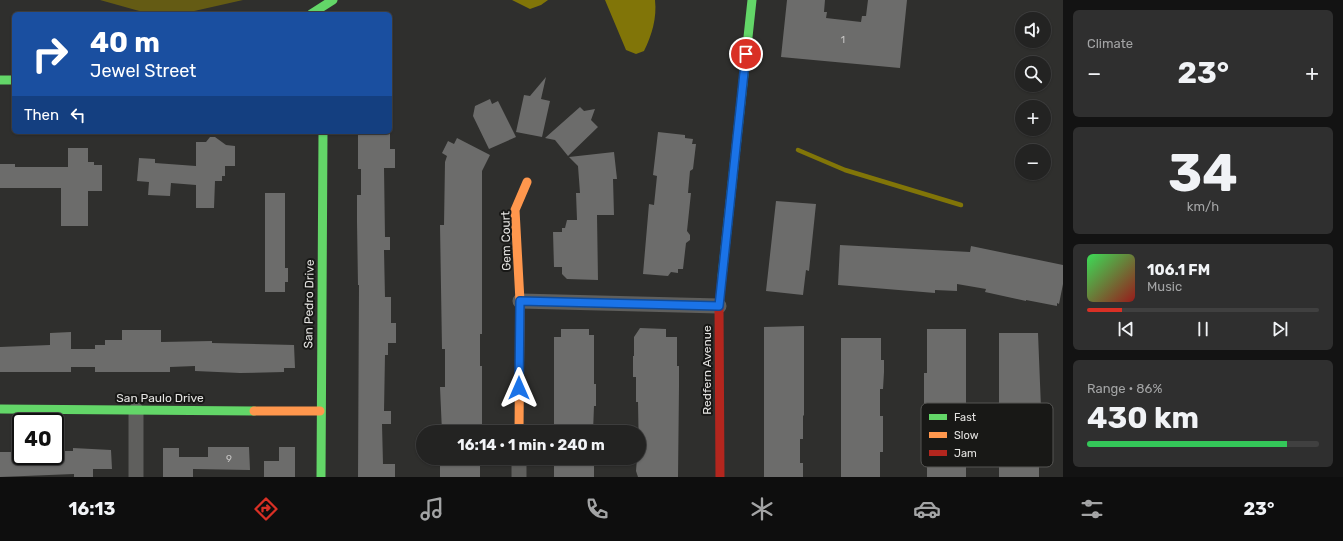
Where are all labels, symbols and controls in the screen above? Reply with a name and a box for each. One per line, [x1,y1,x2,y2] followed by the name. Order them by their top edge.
[1015,12,1051,180] map controls
[1015,12,1051,48] button: sound
[90,26,160,59] text: 40 m
[24,28,76,80] icon: right
[841,34,845,46] house number: 1
[1087,36,1133,51] text: Climate
[729,37,763,71] pin
[735,43,757,65] icon: arrive
[1177,55,1229,91] text: 23°
[1015,56,1051,92] button: search
[90,60,196,82] text: Jewel Street
[1087,60,1101,87] text: −
[1305,60,1319,87] text: +
[1015,100,1051,136] button: +
[67,104,89,126] icon: left
[24,106,59,124] text: Then
[1168,142,1238,204] text: 34
[1015,144,1051,180] button: −
[1187,199,1219,214] text: km/h
[498,211,514,271] street label: Gem Court
[301,259,317,349] street label: San Pedro Drive
[1147,261,1210,279] text: 106.1 FM
[1147,279,1182,294] text: Music
[1115,318,1137,340] icon: previous
[1192,318,1214,340] icon: pause
[1269,318,1291,340] icon: next
[700,325,714,415] street label: Redfern Avenue
[498,367,540,409] position arrow
[1087,381,1162,396] text: Range · 86%
[116,391,204,405] street label: San Paulo Drive
[1087,400,1199,436] text: 430 km
[921,403,1053,467] legend
[954,411,977,424] text: Fast
[12,413,64,465] speed limit sign: 40
[954,429,979,442] text: Slow
[457,436,605,454] text: 16:14 · 1 min · 240 m
[954,447,977,460] text: Jam
[226,453,232,465] house number: 9
[252,495,280,523] icon: directions
[418,495,446,523] icon: music
[583,495,611,523] icon: phone
[748,495,776,523] icon: climate
[913,495,941,523] icon: car
[1078,495,1106,523] icon: filters
[69,498,115,520] text: 16:13
[1243,498,1274,520] text: 23°

